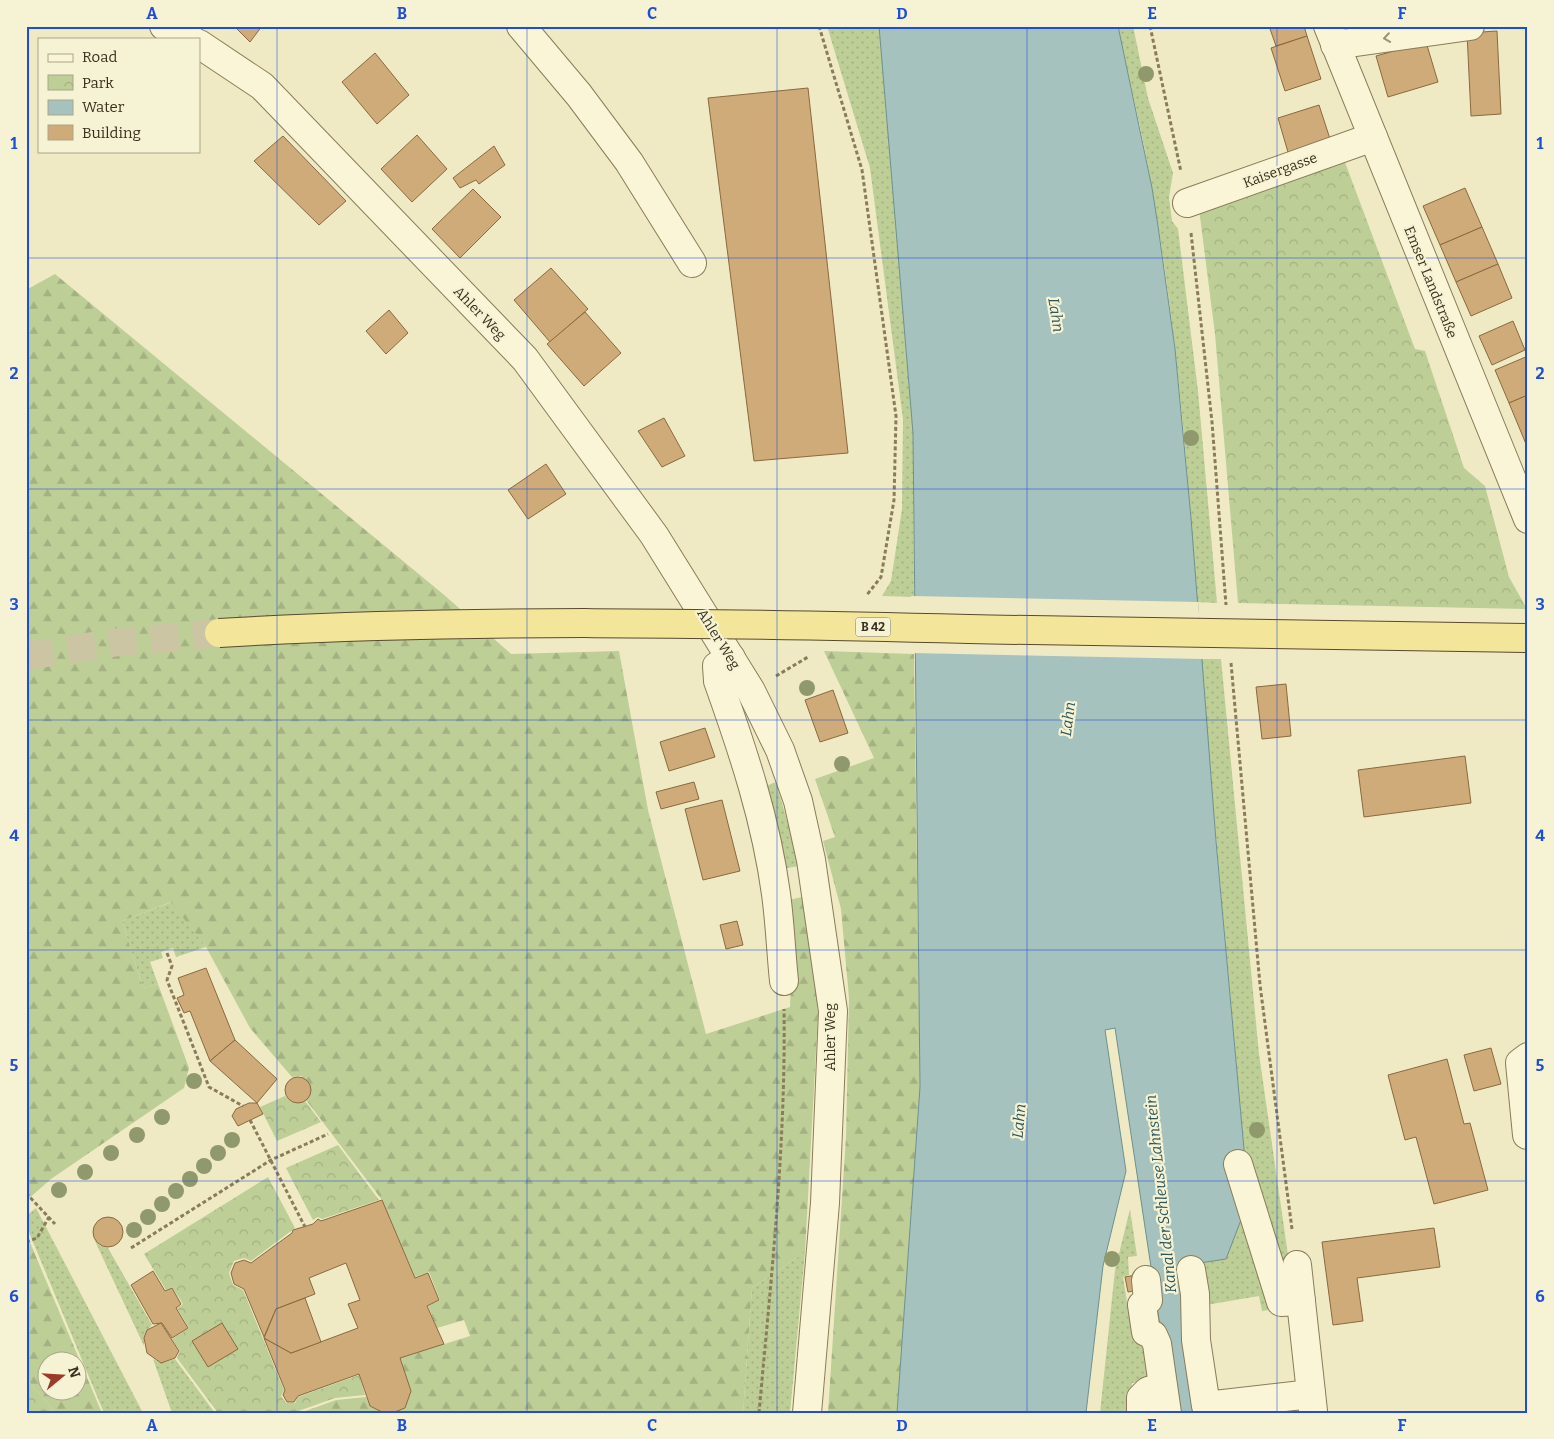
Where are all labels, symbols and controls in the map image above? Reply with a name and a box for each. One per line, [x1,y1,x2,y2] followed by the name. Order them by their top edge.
[146,4,158,23] text: A
[397,4,407,23] text: B
[647,4,657,23] text: C
[896,4,908,23] text: D
[1147,4,1157,23] text: E
[1398,4,1407,23] text: F
[1383,32,1392,42] one-way arrow
[38,38,200,152] legend
[82,48,117,66] text: Road
[82,74,114,92] text: Park
[82,98,125,116] text: Water
[82,124,141,142] text: Building
[11,134,18,153] text: 1
[1537,134,1544,153] text: 1
[1241,149,1320,192] street label: Kaisergasse
[1400,224,1461,341] street label: Emser Landstraße
[450,283,509,344] street label: Ahler Weg
[1044,297,1068,333] water label: Lahn
[9,364,19,383] text: 2
[1535,364,1545,383] text: 2
[9,595,19,614] text: 3
[1535,595,1545,614] text: 3
[693,606,744,673] street label: Ahler Weg
[856,618,890,636] road number: B 42
[1057,701,1079,737] water label: Lahn
[9,826,19,845] text: 4
[1535,826,1545,845] text: 4
[822,1003,839,1071] street label: Ahler Weg
[10,1056,19,1075] text: 5
[1536,1056,1545,1075] text: 5
[1142,1094,1180,1294] water label: Kanal der Schleuse Lahnstein
[1009,1103,1029,1139] water label: Lahn
[9,1287,19,1306] text: 6
[1535,1287,1545,1306] text: 6
[38,1352,88,1402] north arrow
[64,1364,84,1380] text: N
[146,1416,158,1435] text: A
[397,1416,407,1435] text: B
[647,1416,657,1435] text: C
[896,1416,908,1435] text: D
[1147,1416,1157,1435] text: E
[1398,1416,1407,1435] text: F

